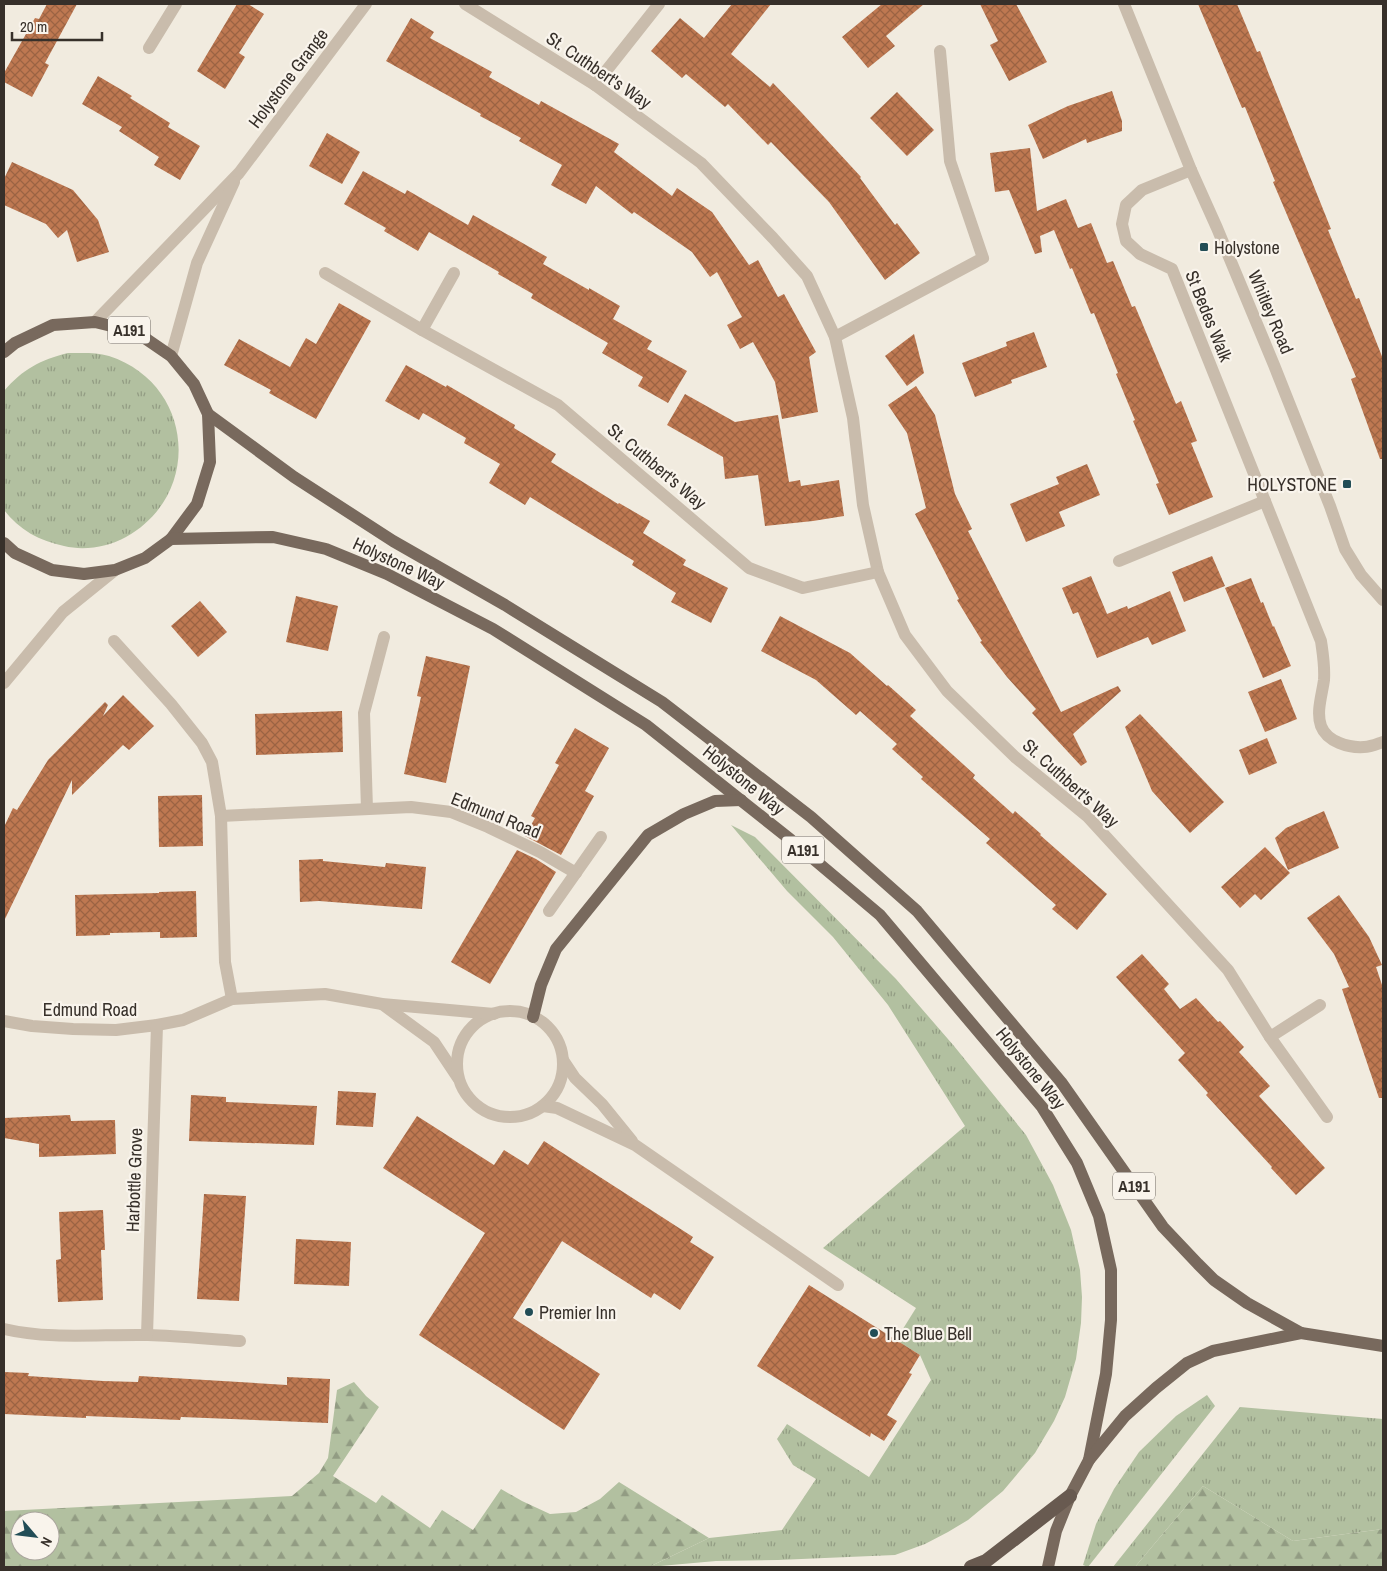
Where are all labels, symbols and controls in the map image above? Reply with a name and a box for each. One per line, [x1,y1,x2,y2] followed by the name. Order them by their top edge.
[12,10,102,42] scale bar
[20,16,47,37] text: 20 m
[242,23,334,133] street label: Holystone Grange
[541,26,657,115] street label: St. Cuthbert's Way
[1214,235,1280,260] place label: Holystone
[1198,241,1210,253] marker: Holystone
[1242,266,1300,358] street label: Whitley Road
[1179,267,1239,366] street label: St Bedes Walk
[108,316,150,344] road number: A191
[602,417,712,515] street label: St. Cuthbert's Way
[1247,472,1337,497] place label: HOLYSTONE
[1341,478,1353,490] marker: HOLYSTONE
[349,531,450,595] street label: Holystone Way
[1017,733,1125,834] street label: St. Cuthbert's Way
[698,739,791,821] street label: Holystone Way
[448,786,544,844] street label: Edmund Road
[782,836,824,864] road number: A191
[43,997,137,1022] street label: Edmund Road
[990,1022,1072,1115] street label: Holystone Way
[120,1128,148,1232] street label: Harbottle Grove
[1113,1172,1155,1200] road number: A191
[539,1300,616,1325] place label: Premier Inn
[523,1306,535,1318] marker: Premier Inn
[884,1321,972,1346] place label: The Blue Bell
[868,1327,880,1339] marker: The Blue Bell
[10,1511,60,1561] north arrow
[37,1534,56,1550] text: N

